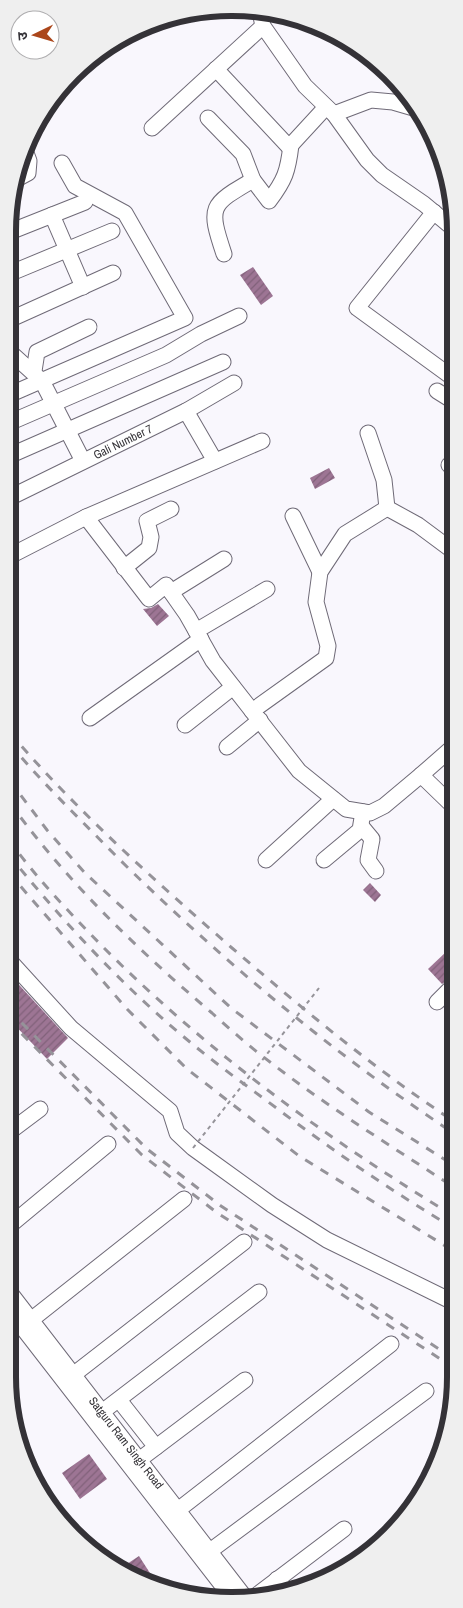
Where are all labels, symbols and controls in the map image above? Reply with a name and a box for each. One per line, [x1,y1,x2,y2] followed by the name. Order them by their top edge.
[10,10,60,60] north arrow
[13,30,31,41] text: उ
[91,421,156,463] street label: Gali Number 7
[85,1394,167,1492] street label: Satguru Ram Singh Road

